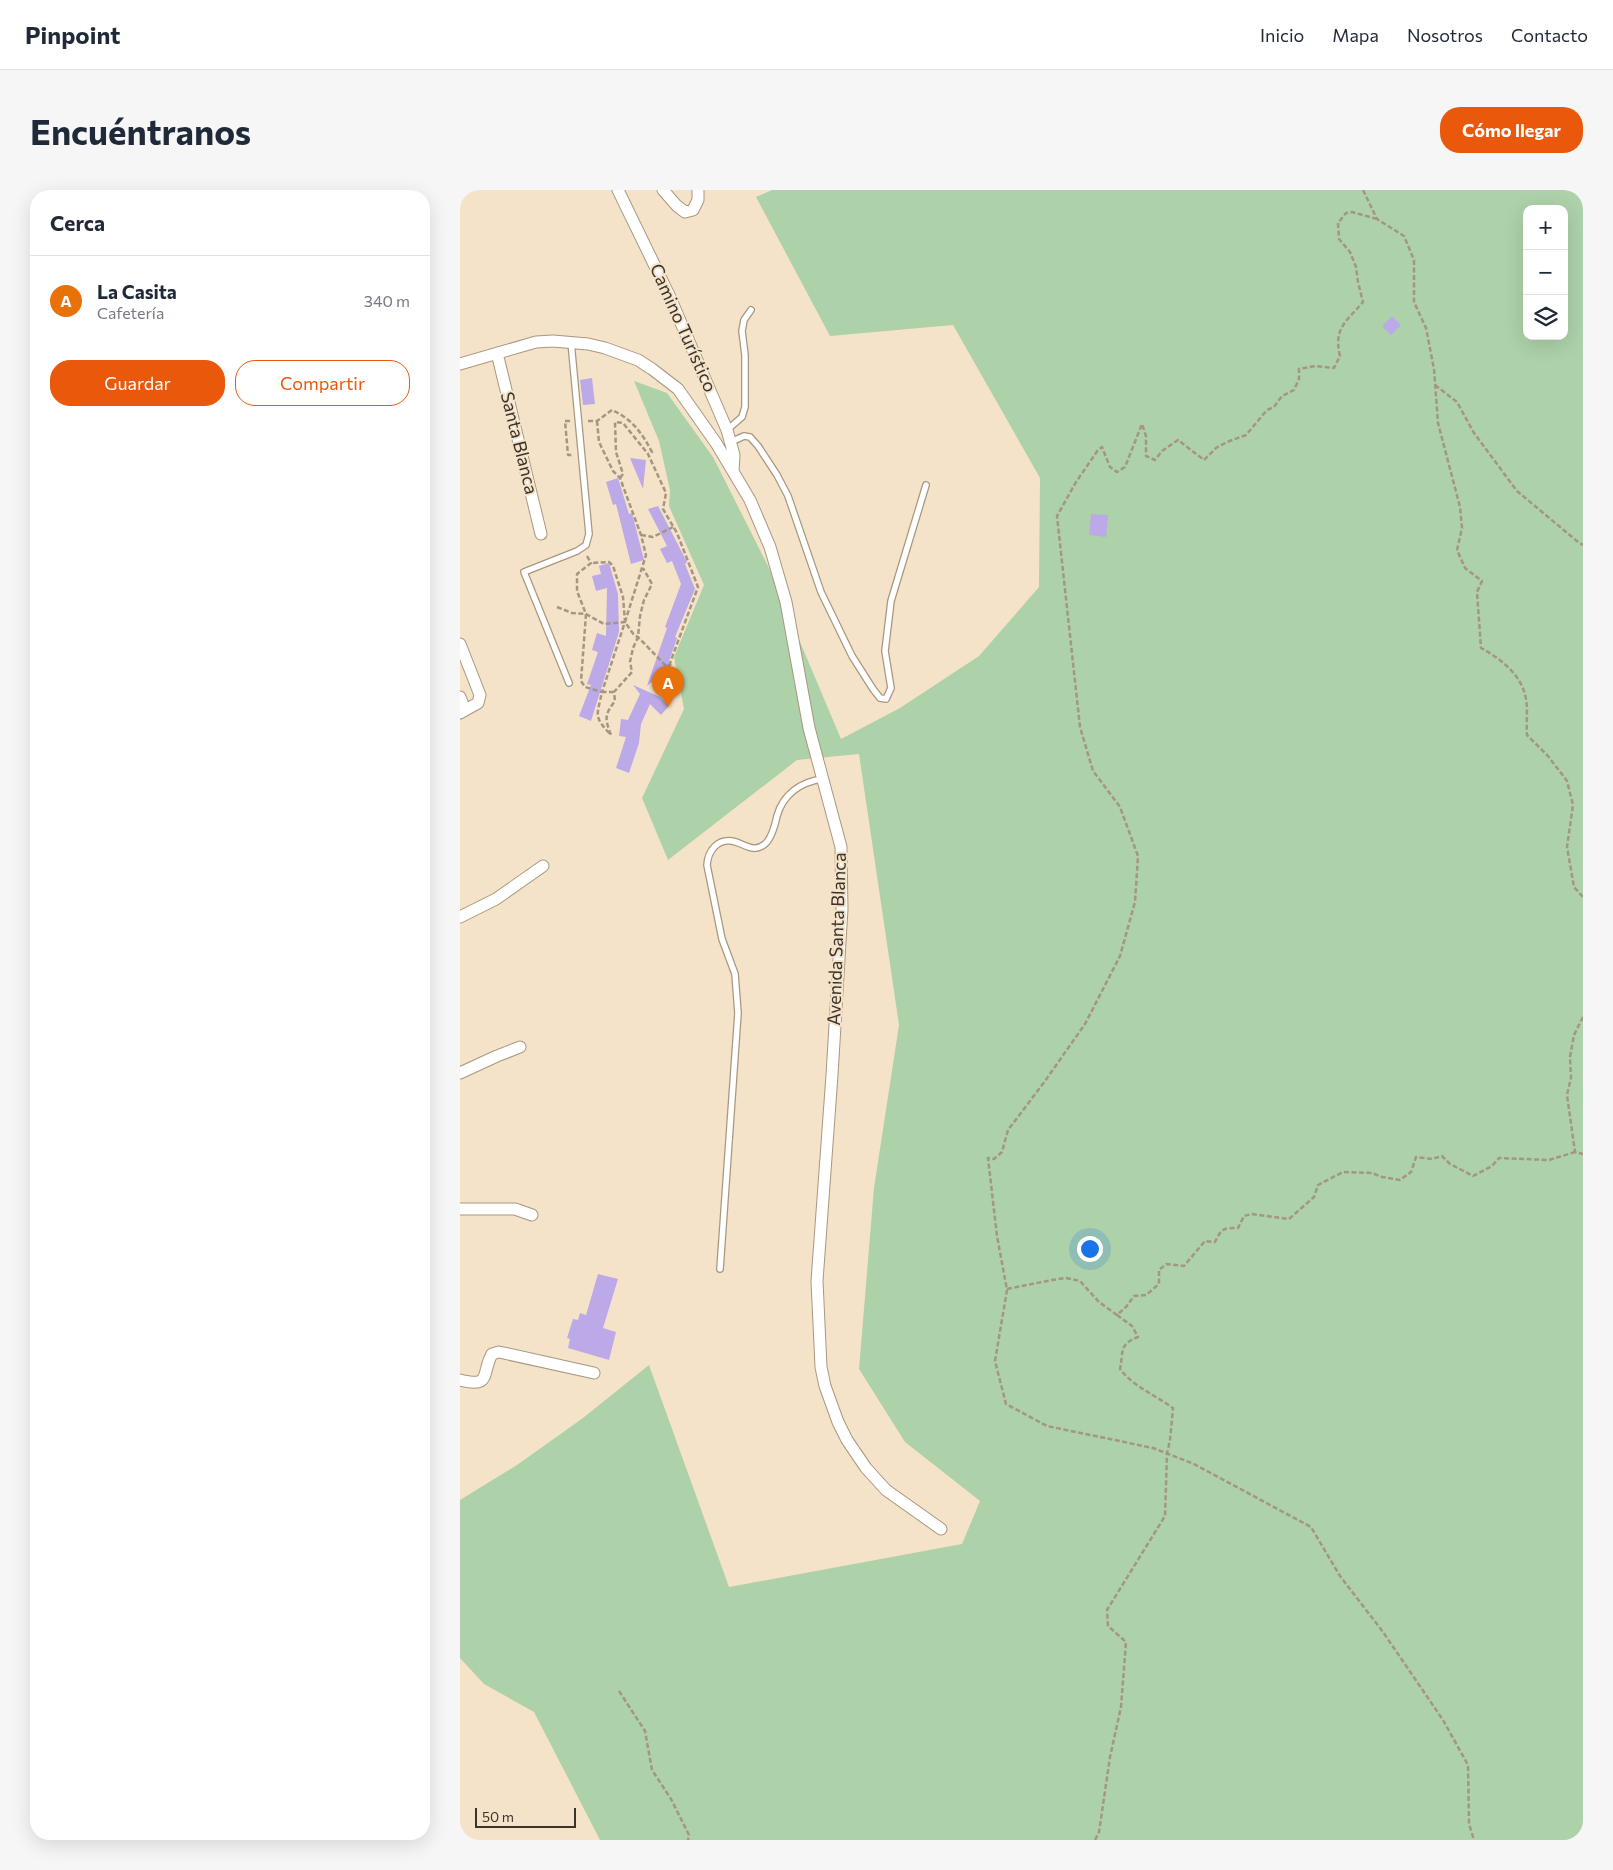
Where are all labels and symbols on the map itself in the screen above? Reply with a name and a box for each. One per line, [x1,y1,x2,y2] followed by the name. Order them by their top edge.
[646,260,722,395] street label: Camino Turístico
[497,389,543,496] street label: Santa Blanca
[652,666,684,707] pin: A
[822,852,850,1026] street label: Avenida Santa Blanca
[1077,1236,1103,1262] your location
[475,1805,576,1828] scale bar

